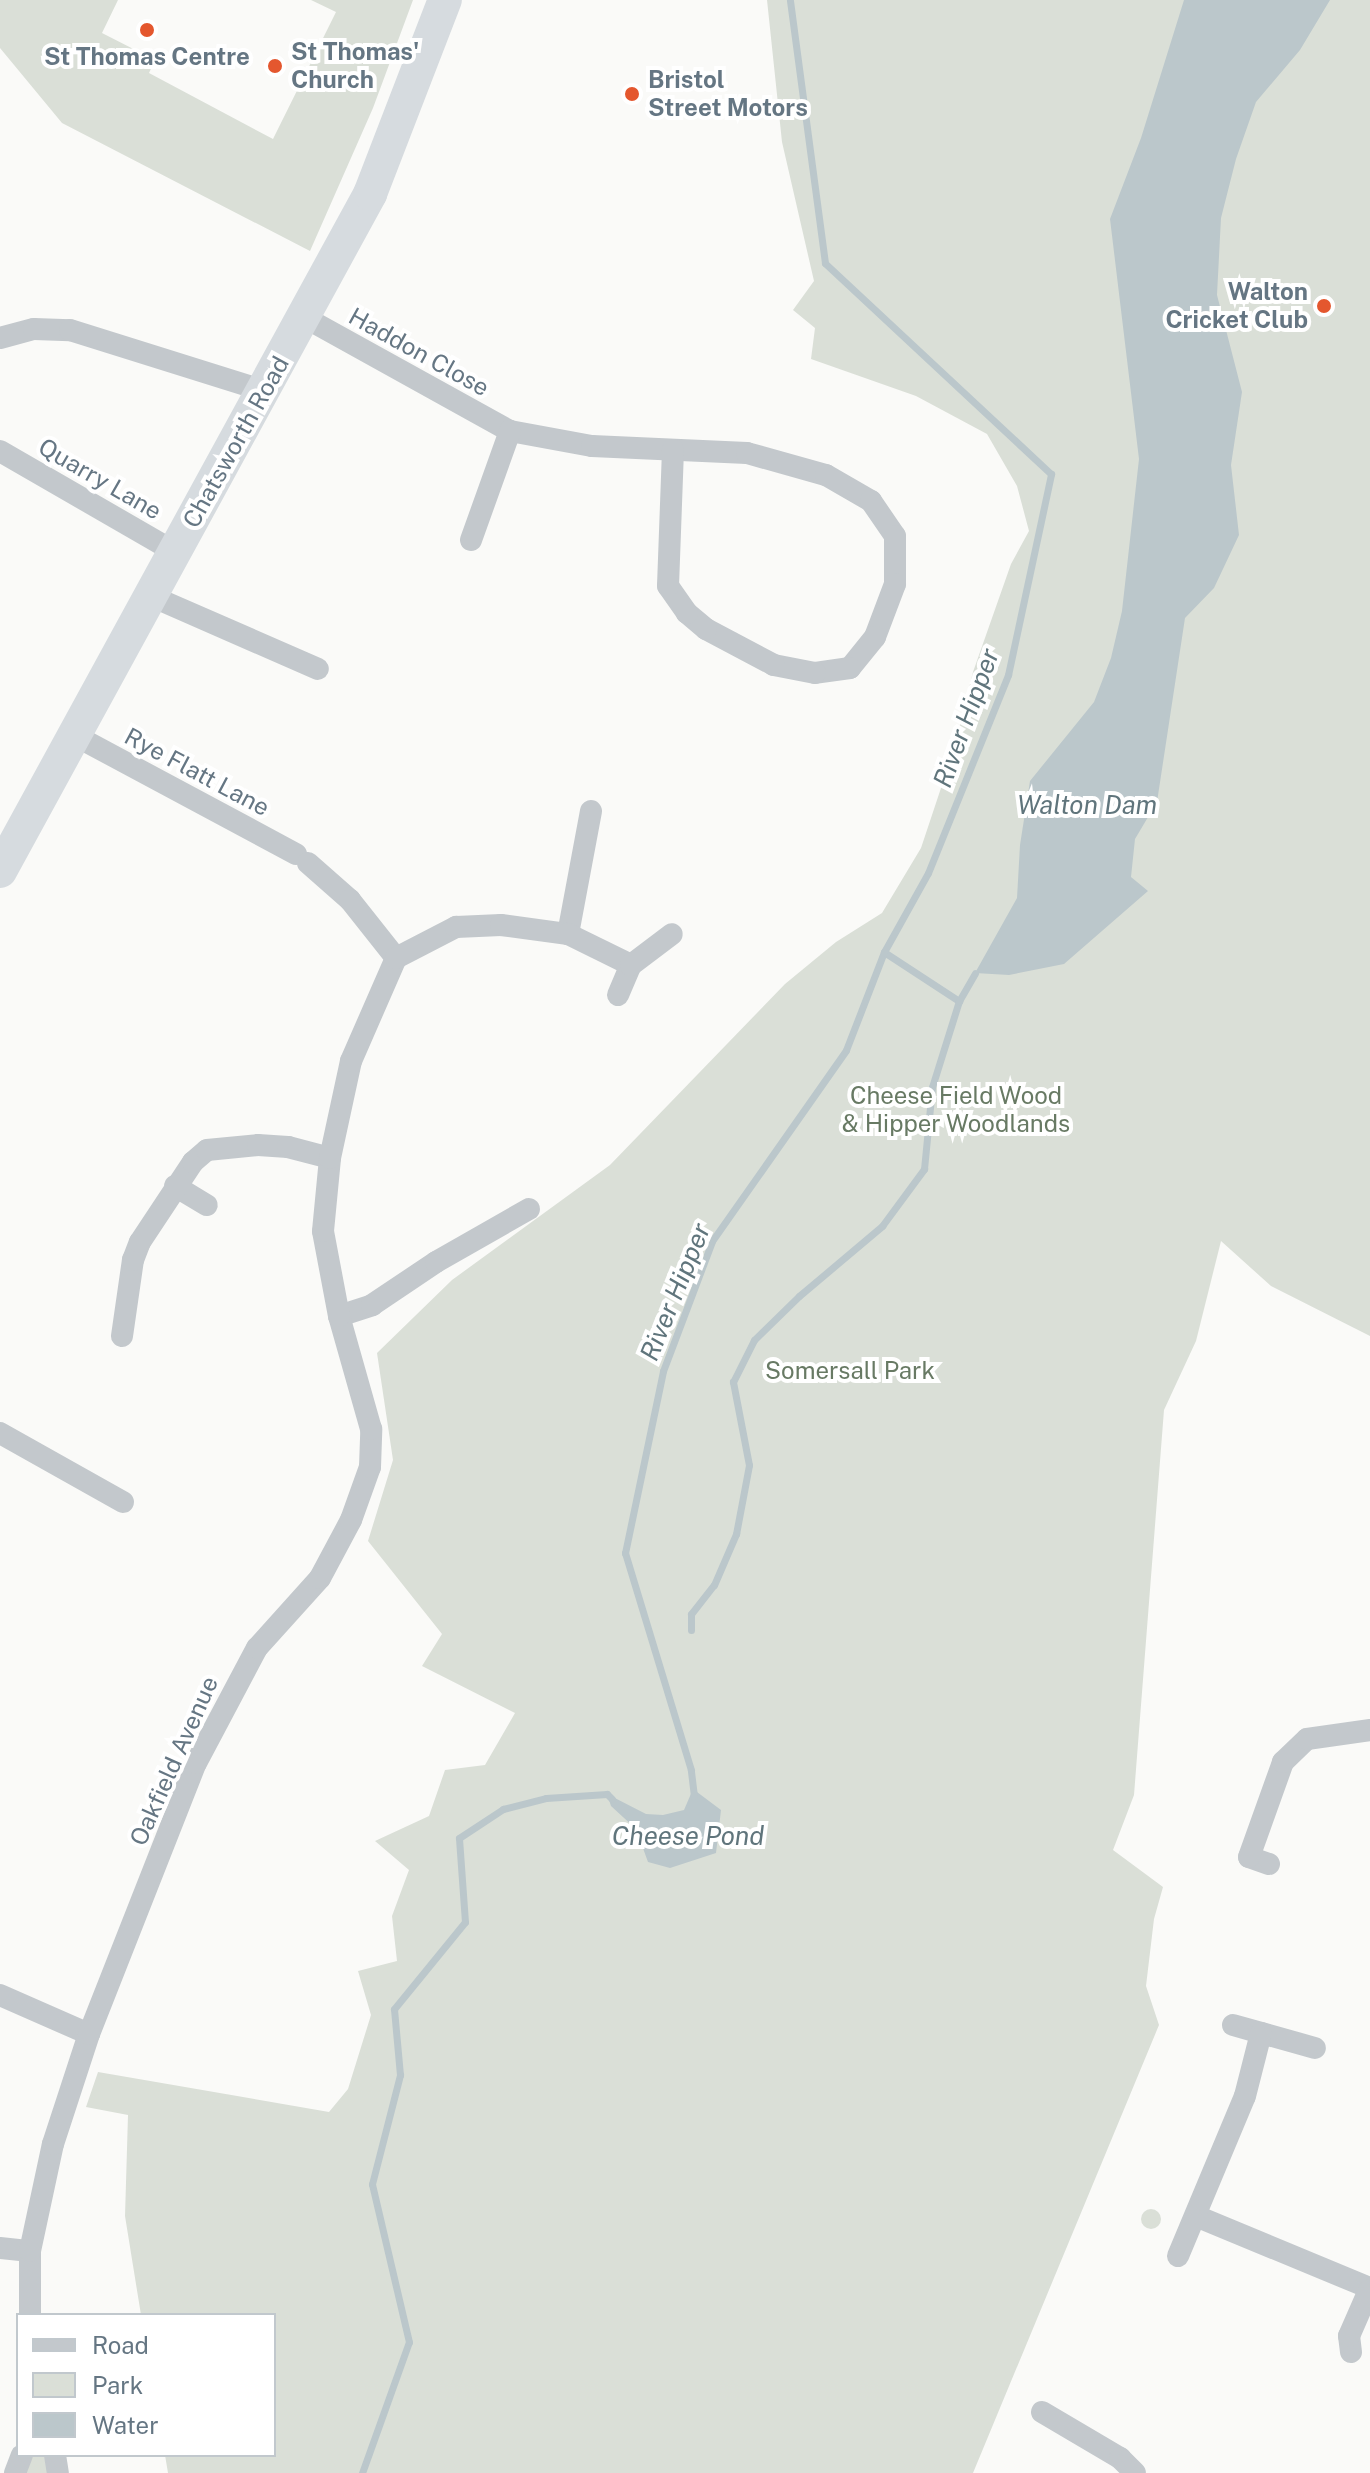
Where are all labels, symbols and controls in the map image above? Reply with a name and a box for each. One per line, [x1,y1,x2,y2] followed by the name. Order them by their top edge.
[138,21,156,39] marker: St Thomas Centre
[291,38,419,94] place label: St Thomas' Church
[44,43,250,71] place label: St Thomas Centre
[266,57,284,75] marker: St Thomas' Church
[648,66,808,122] place label: Bristol Street Motors
[623,85,641,103] marker: Bristol Street Motors
[1165,278,1308,334] place label: Walton Cricket Club
[1315,297,1333,315] marker: Walton Cricket Club
[344,302,494,402] street label: Haddon Close
[177,351,295,533] street label: Chatsworth Road
[33,432,167,526] street label: Quarry Lane
[926,644,1006,792] water label: River Hipper
[120,722,274,822] street label: Rye Flatt Lane
[1017,789,1157,821] water label: Walton Dam
[842,1082,1070,1138] park label: Cheese Field Wood & Hipper Woodlands
[633,1219,717,1365] water label: River Hipper
[765,1357,935,1385] park label: Somersall Park
[124,1672,224,1850] street label: Oakfield Avenue
[612,1820,764,1852] water label: Cheese Pond
[16,2313,276,2457] legend
[92,2331,149,2359] text: Road
[92,2371,143,2399] text: Park
[92,2411,159,2439] text: Water

